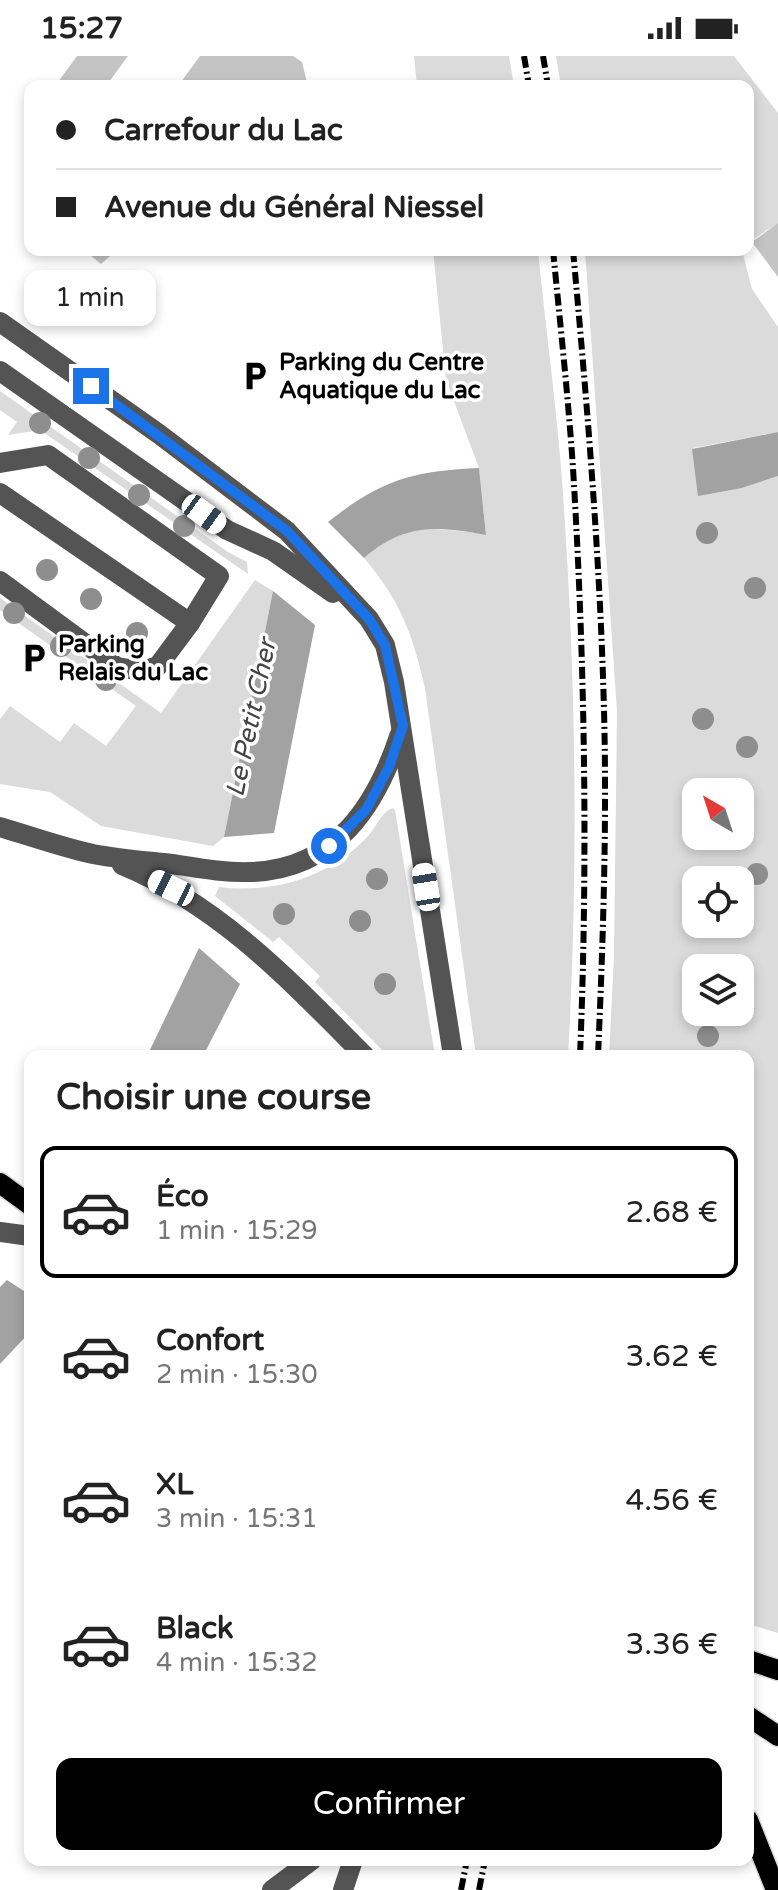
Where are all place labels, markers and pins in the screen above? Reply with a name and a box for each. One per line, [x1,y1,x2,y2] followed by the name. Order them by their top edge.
[279,348,484,405] place label: Parking du Centre Aquatique du Lac
[238,359,272,393] parking icon: Parking du Centre Aquatique du Lac
[58,630,208,687] place label: Parking Relais du Lac
[17,641,51,675] parking icon: Parking Relais du Lac

